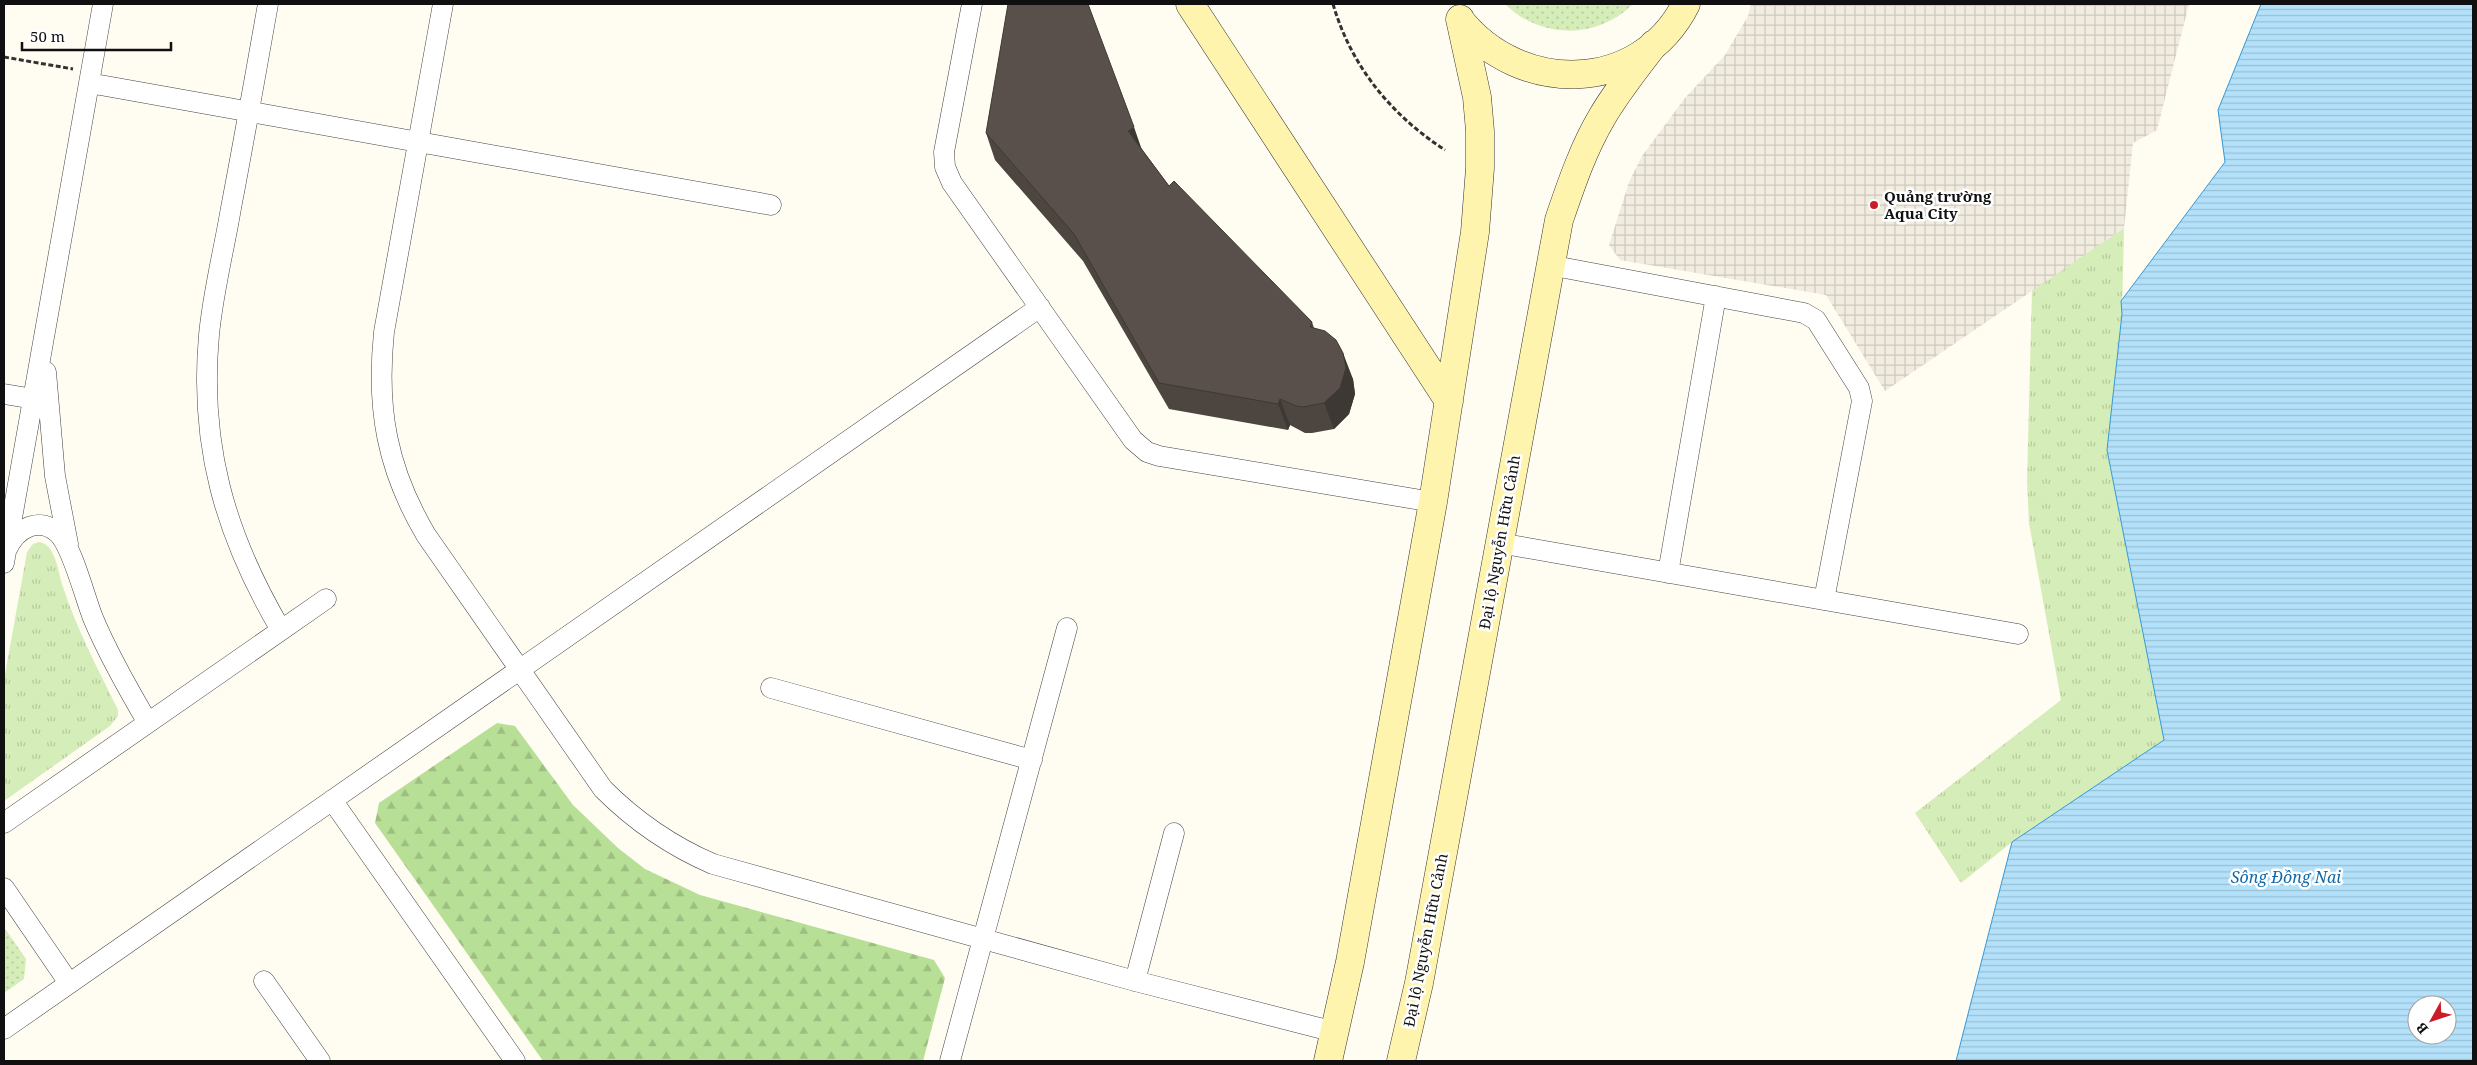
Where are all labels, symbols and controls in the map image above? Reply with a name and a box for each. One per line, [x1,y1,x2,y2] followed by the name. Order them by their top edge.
[22,20,171,52] scale bar
[30,26,65,46] text: 50 m
[1884,186,1992,223] place label: Quảng trường Aqua City
[1868,199,1880,211] marker: Quảng trường Aqua City
[1474,453,1524,631] street label: Đại lộ Nguyễn Hữu Cảnh
[1398,851,1452,1029] street label: Đại lộ Nguyễn Hữu Cảnh
[2231,866,2341,888] water label: Sông Đồng Nai
[2407,995,2457,1045] north arrow
[2411,1019,2432,1038] text: B

